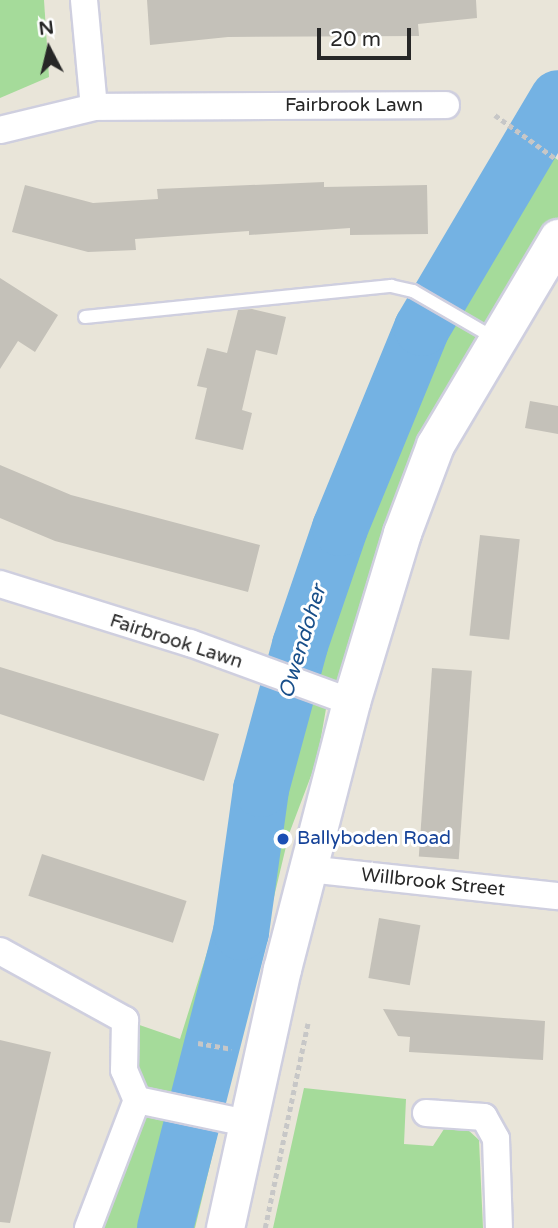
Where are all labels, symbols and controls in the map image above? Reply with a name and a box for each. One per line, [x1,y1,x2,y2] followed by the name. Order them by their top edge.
[14,14,84,84] north arrow
[320,14,414,58] scale bar
[38,16,55,40] text: N
[330,27,381,52] text: 20 m
[285,95,423,117] street label: Fairbrook Lawn
[274,582,332,702] water label: Owendoher
[107,610,245,674] street label: Fairbrook Lawn
[297,828,451,850] place label: Ballyboden Road
[275,831,291,847] marker: Ballyboden Road
[360,864,506,902] street label: Willbrook Street

